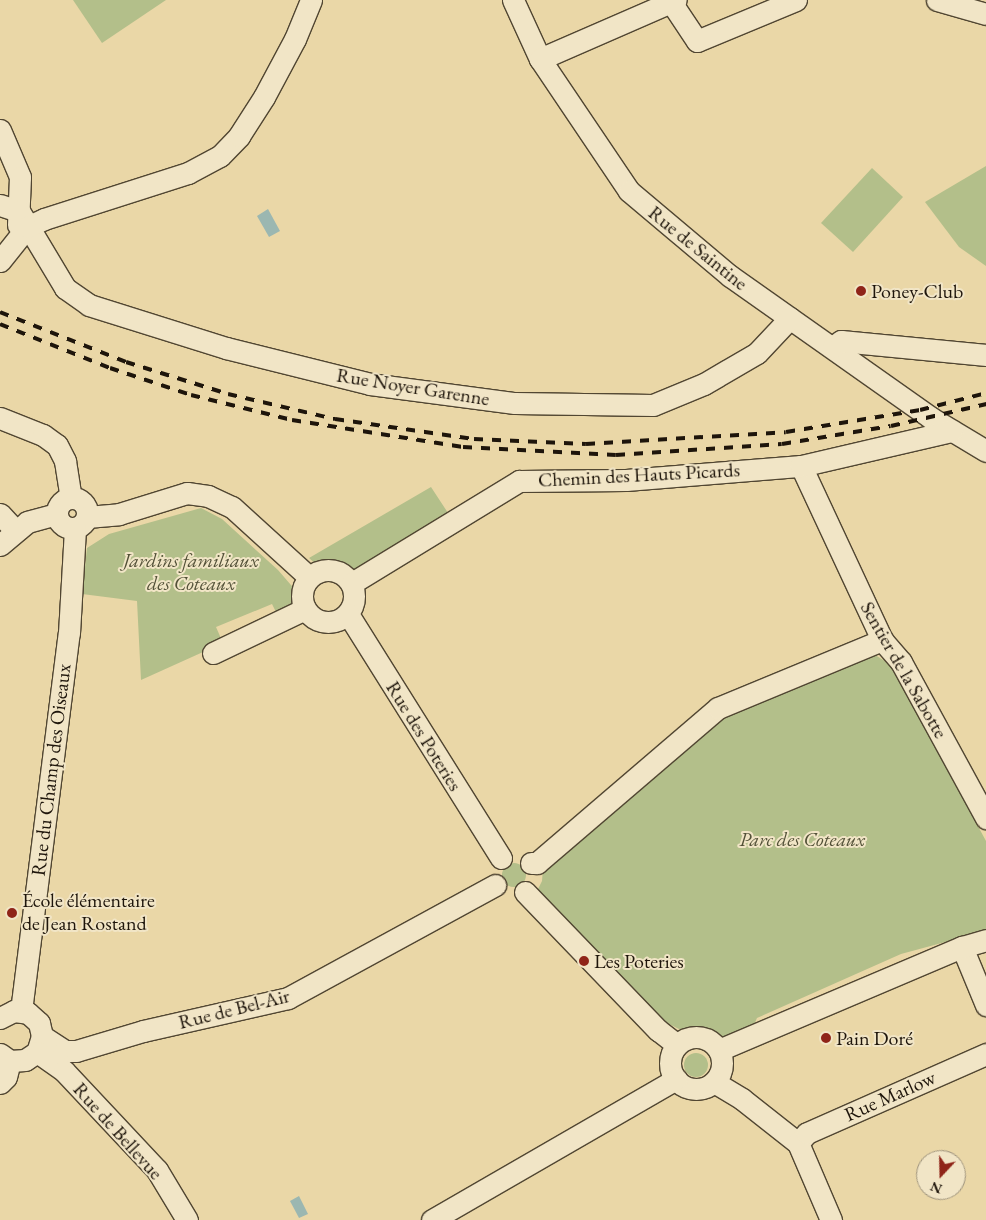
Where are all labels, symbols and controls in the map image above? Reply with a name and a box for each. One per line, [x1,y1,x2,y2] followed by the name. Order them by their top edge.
[644,201,752,295] street label: Rue de Saintine
[871,279,963,303] place label: Poney-Club
[855,285,867,297] marker: Poney-Club
[335,363,491,411] street label: Rue Noyer Garenne
[537,458,741,492] street label: Chemin des Hauts Picards
[124,549,258,596] park label: Jardins familiaux des Coteaux
[855,597,953,743] street label: Sentier de la Sabotte
[26,663,76,877] street label: Rue du Champ des Oiseaux
[381,677,467,795] street label: Rue des Poteries
[739,827,865,851] park label: Parc des Coteaux
[22,889,155,936] place label: École élémentaire de Jean Rostand
[6,907,18,919] marker: École élémentaire de Jean Rostand
[594,949,684,973] place label: Les Poteries
[578,955,590,967] marker: Les Poteries
[176,984,292,1034] street label: Rue de Bel-Air
[836,1026,913,1050] place label: Pain Doré
[820,1032,832,1044] marker: Pain Doré
[841,1065,939,1127] street label: Rue Marlow
[68,1077,168,1185] street label: Rue de Bellevue
[916,1150,966,1200] north arrow
[927,1178,945,1199] text: N

